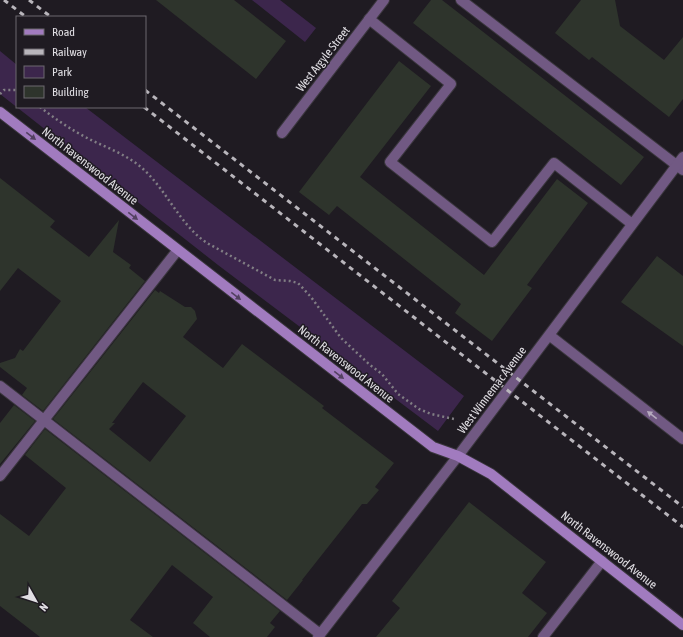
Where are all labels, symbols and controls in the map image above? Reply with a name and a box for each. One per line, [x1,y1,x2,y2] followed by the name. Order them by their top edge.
[16,16,146,108] legend
[293,23,353,94] street label: West Argyle Street
[52,25,75,39] text: Road
[52,45,87,59] text: Railway
[52,65,73,79] text: Park
[52,85,90,99] text: Building
[39,124,141,208] street label: North Ravenswood Avenue
[25,132,36,141] one-way arrow
[128,212,139,221] one-way arrow
[231,292,242,300] one-way arrow
[295,322,397,406] street label: North Ravenswood Avenue
[455,344,529,436] street label: West Winnemac Avenue
[334,371,345,379] one-way arrow
[647,410,658,419] one-way arrow
[558,508,660,592] street label: North Ravenswood Avenue
[16,581,56,621] north arrow
[37,601,50,614] text: N

